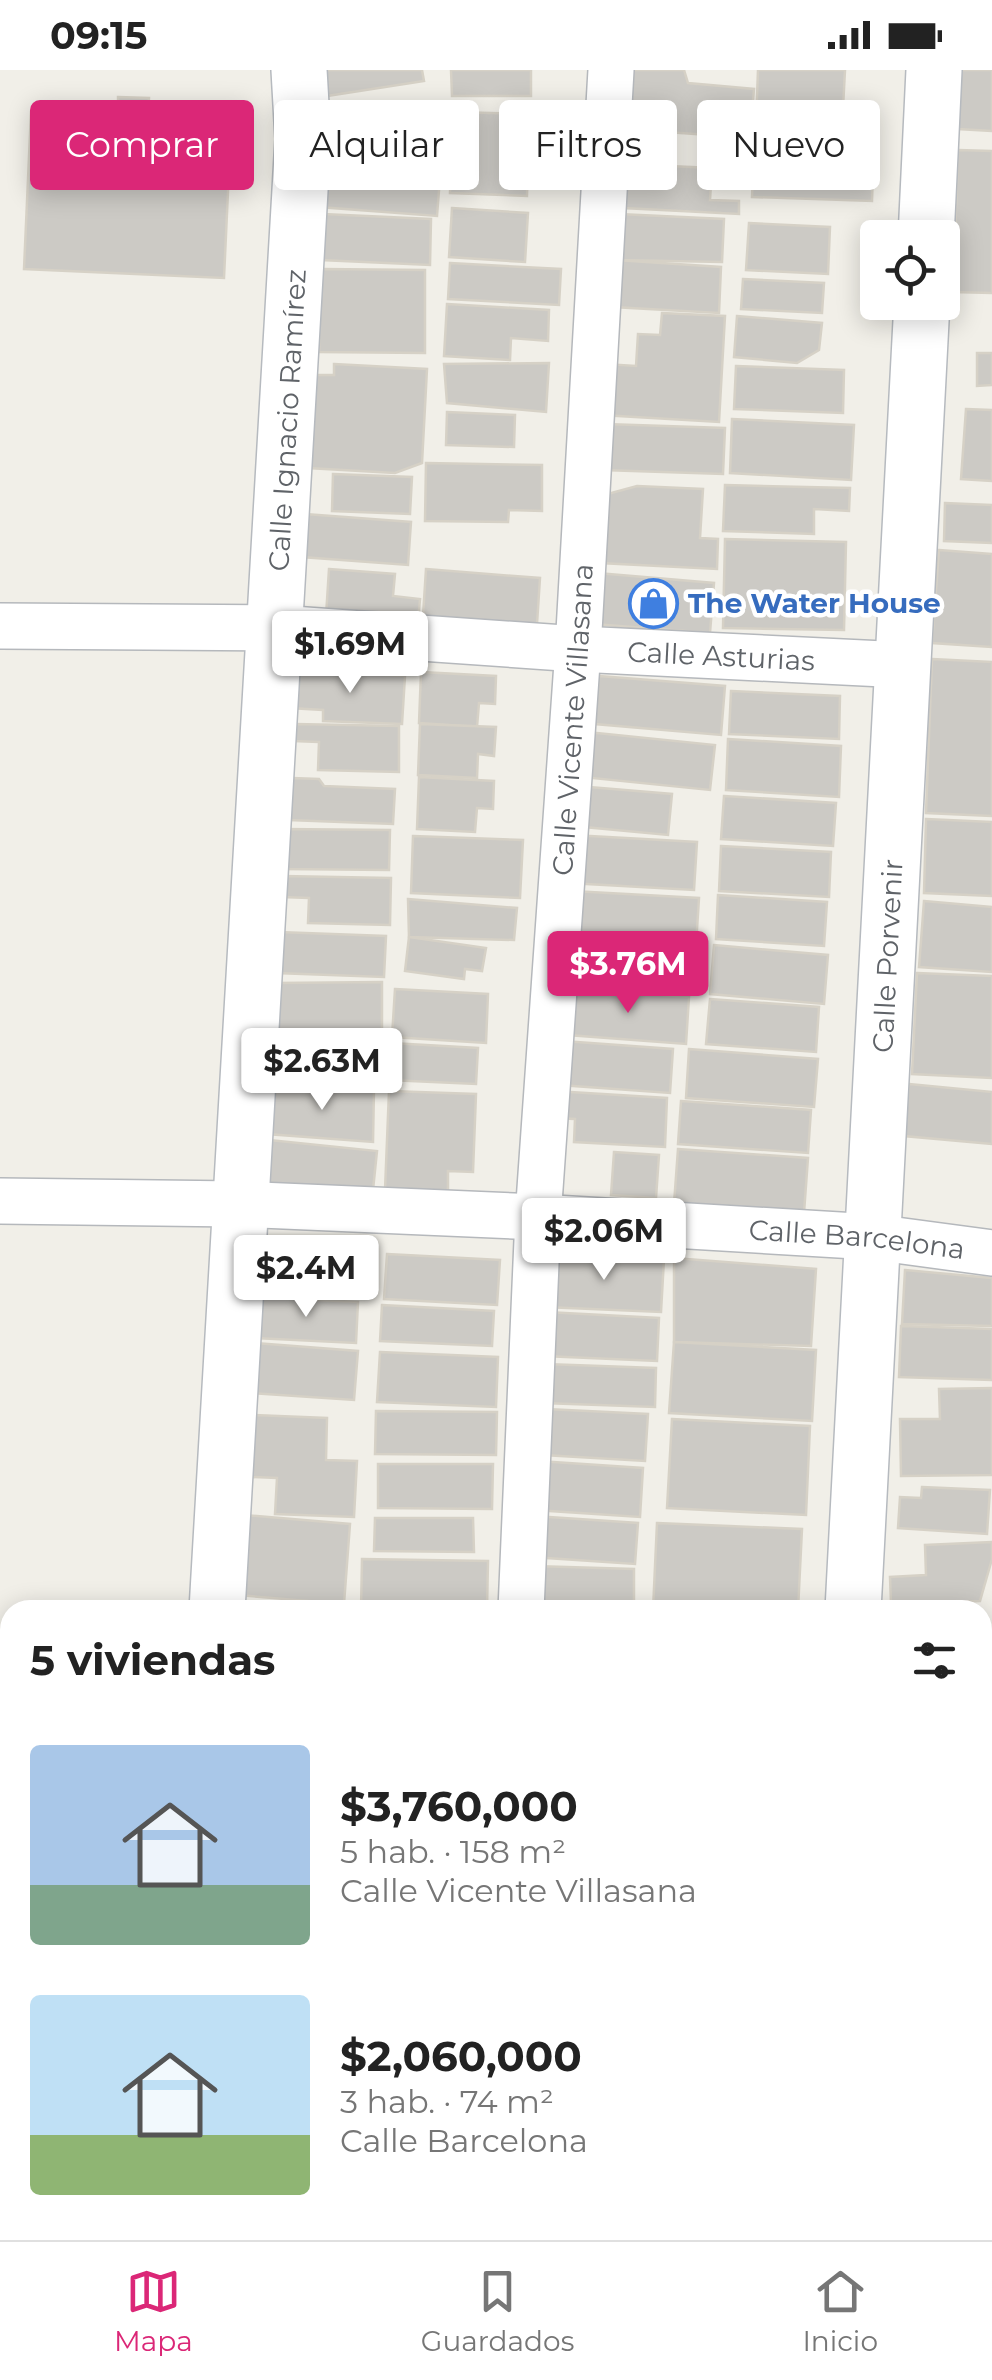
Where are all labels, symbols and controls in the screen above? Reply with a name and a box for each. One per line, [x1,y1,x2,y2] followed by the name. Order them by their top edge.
[50,12,147,59] text: 09:15
[30,100,254,190] chip: Comprar
[274,100,479,190] chip: Alquilar
[499,100,677,190] chip: Filtros
[697,100,880,190] chip: Nuevo
[860,220,960,320] map controls
[860,220,960,320] button: locate
[261,268,313,572] street label: Calle Ignacio Ramírez
[545,563,600,877] street label: Calle Vicente Villasana
[627,577,679,629] shop icon: The Water House
[688,586,941,620] place label: The Water House
[269,611,431,696] pin: $1.69M
[294,624,406,663] text: $1.69M
[626,634,816,678] street label: Calle Asturias
[865,858,910,1054] street label: Calle Porvenir
[547,931,709,1016] pin: $3.76M
[569,944,687,983] text: $3.76M
[241,1028,403,1113] pin: $2.63M
[263,1041,381,1080] text: $2.63M
[523,1198,685,1283] pin: $2.06M
[544,1211,664,1250] text: $2.06M
[748,1213,967,1266] street label: Calle Barcelona
[236,1235,376,1320] pin: $2.4M
[256,1248,356,1287] text: $2.4M
[907,1633,962,1688] icon: filters
[30,1634,275,1686] text: 5 viviendas
[340,1780,578,1832] text: $3,760,000
[110,1785,230,1905] icon: home
[340,1832,566,1871] text: 5 hab. · 158 m²
[340,1871,697,1910] text: Calle Vicente Villasana
[340,2030,582,2082] text: $2,060,000
[110,2035,230,2155] icon: home
[340,2082,554,2121] text: 3 hab. · 74 m²
[340,2121,588,2160] text: Calle Barcelona
[114,2264,193,2358] tab: Mapa
[421,2264,574,2358] tab: Guardados
[802,2264,878,2358] tab: Inicio

